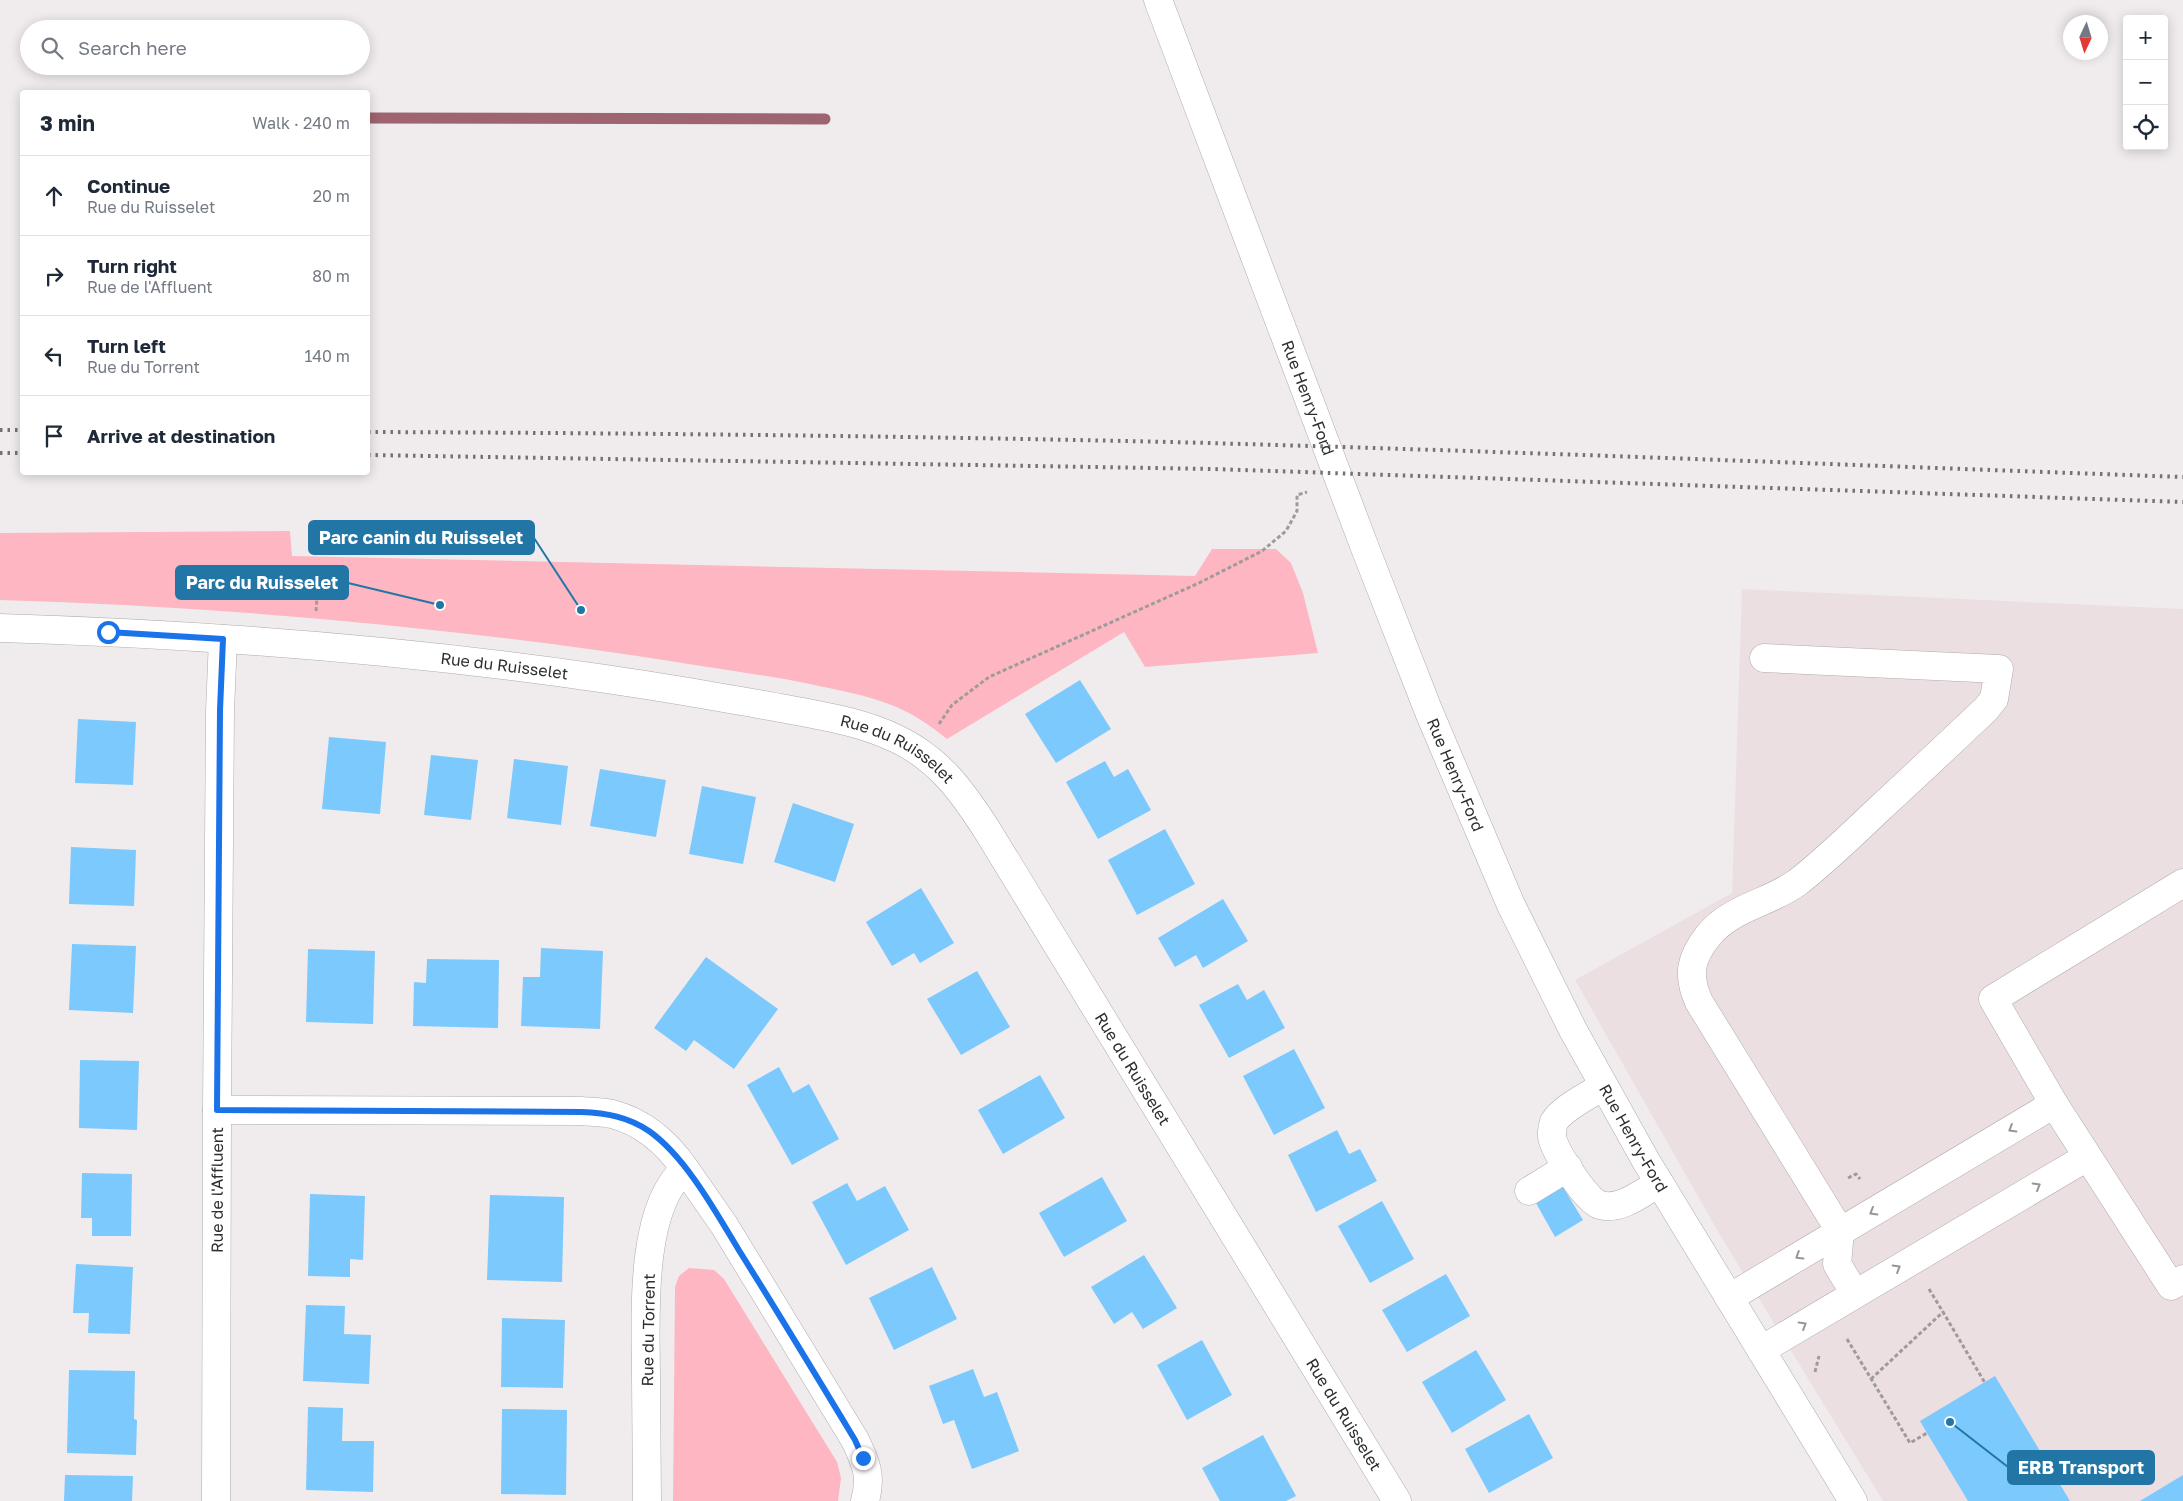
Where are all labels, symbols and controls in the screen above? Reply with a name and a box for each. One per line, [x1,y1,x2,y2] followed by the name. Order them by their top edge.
[2063,15,2108,60] north arrow
[2123,15,2168,150] map controls
[2123,15,2168,60] button: +
[20,20,370,75] search box
[38,34,66,62] icon: search
[78,36,187,59] text: Search here
[2123,60,2168,105] button: −
[2123,105,2168,150] button: locate
[40,110,95,136] text: 3 min
[252,113,350,133] text: Walk · 240 m
[87,174,170,197] text: Continue
[40,182,68,210] icon: ahead
[313,186,350,206] text: 20 m
[87,197,215,217] text: Rue du Ruisselet
[87,254,177,277] text: Turn right
[40,262,68,290] icon: right
[312,266,350,286] text: 80 m
[87,277,213,297] text: Rue de l'Affluent
[87,334,166,357] text: Turn left
[1277,337,1339,458] street label: Rue Henry-Ford
[40,342,68,370] icon: left
[304,346,350,366] text: 140 m
[87,357,200,377] text: Rue du Torrent
[40,422,68,450] icon: arrive
[87,424,275,447] text: Arrive at destination
[309,521,534,554] callout: Parc canin du Ruisselet
[319,526,523,548] text: Parc canin du Ruisselet
[176,566,348,599] callout: Parc du Ruisselet
[186,571,338,593] text: Parc du Ruisselet
[97,621,120,644] route start
[440,648,570,683] street label: Rue du Ruisselet
[838,710,959,787] street label: Rue du Ruisselet
[1423,715,1489,834] street label: Rue Henry-Ford
[1091,1009,1175,1129] street label: Rue du Ruisselet
[1595,1080,1673,1196] street label: Rue Henry-Ford
[2009,1122,2018,1132] one-way arrow
[207,1127,227,1253] street label: Rue de l'Affluent
[2032,1182,2041,1192] one-way arrow
[1869,1206,1878,1216] one-way arrow
[1795,1250,1804,1260] one-way arrow
[1892,1265,1901,1275] one-way arrow
[637,1273,659,1387] street label: Rue du Torrent
[1797,1321,1806,1331] one-way arrow
[1302,1354,1386,1474] street label: Rue du Ruisselet
[852,1447,875,1470] route end
[2008,1451,2154,1484] callout: ERB Transport
[2018,1456,2144,1478] text: ERB Transport

